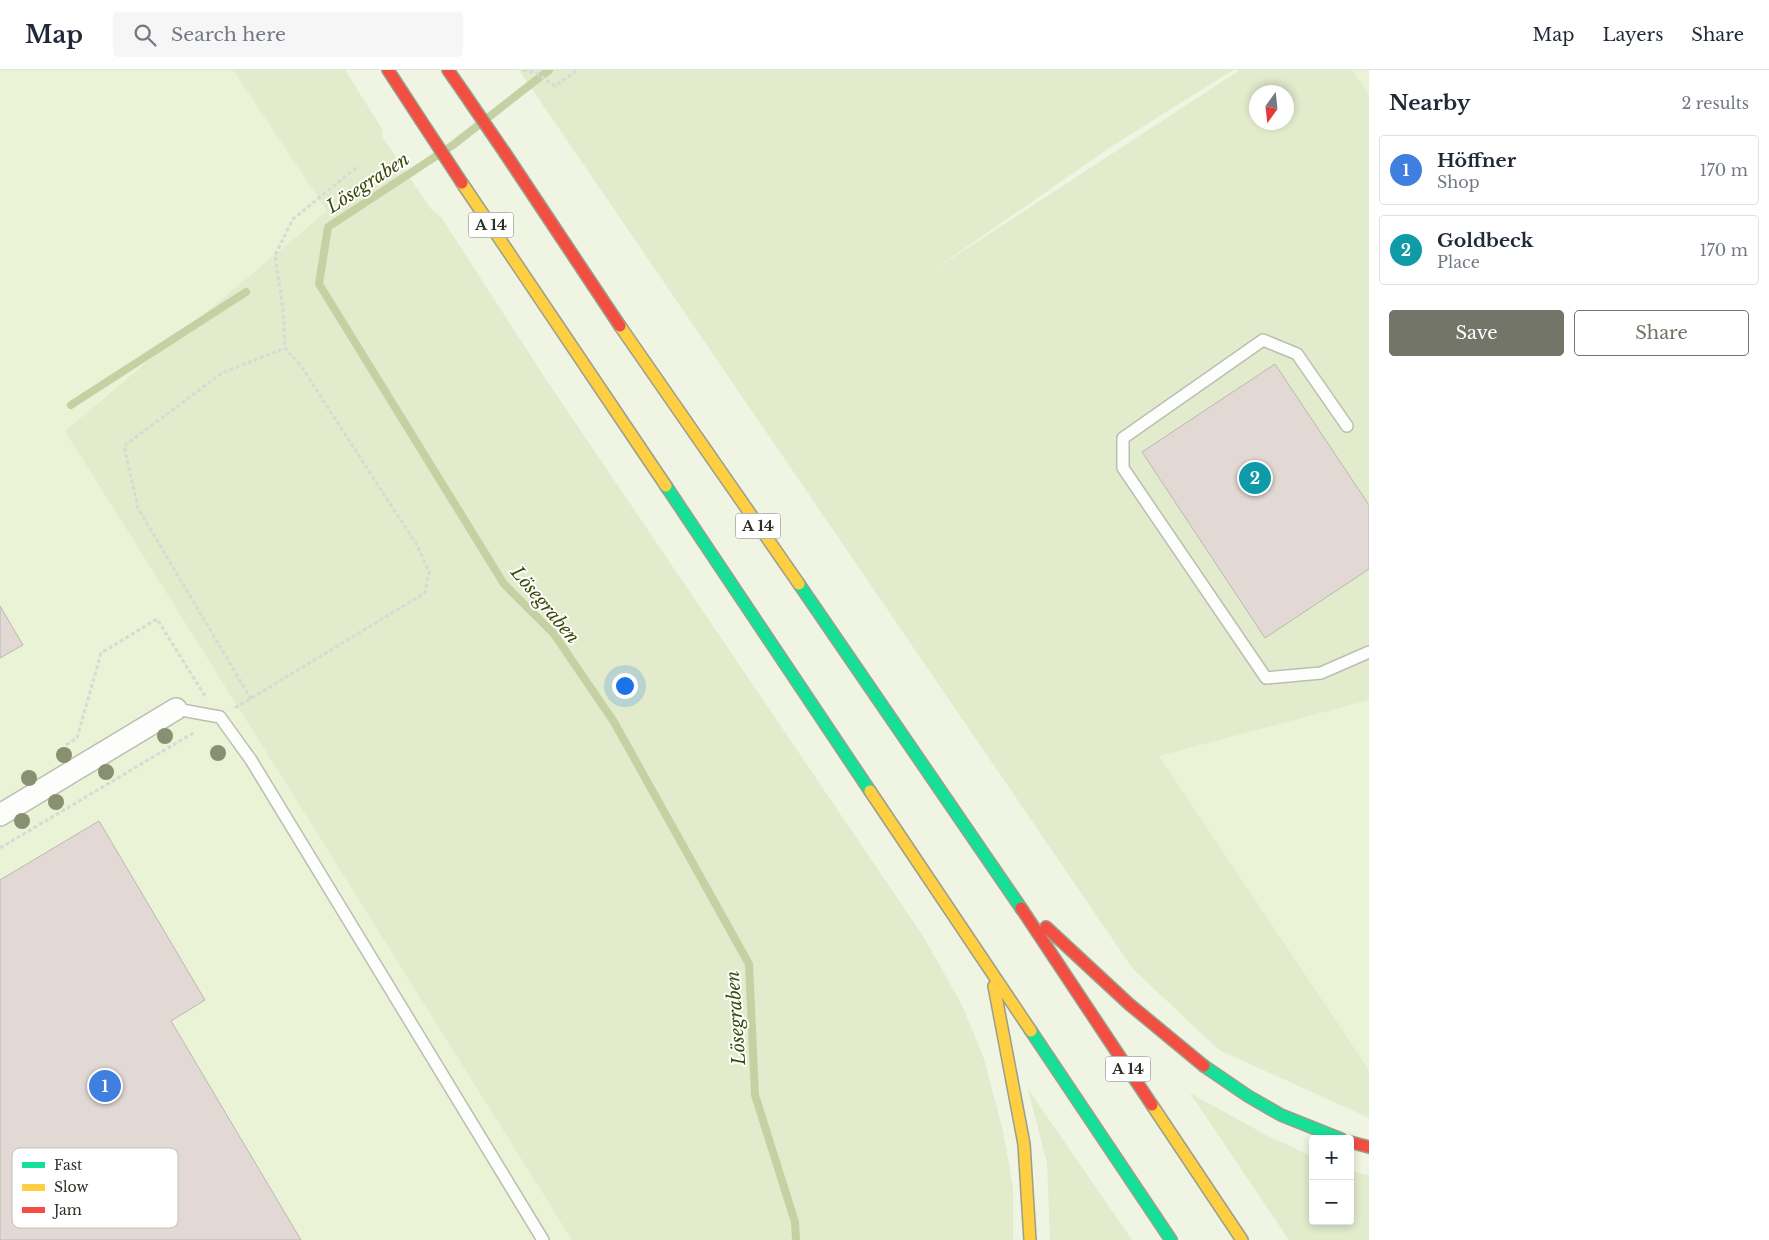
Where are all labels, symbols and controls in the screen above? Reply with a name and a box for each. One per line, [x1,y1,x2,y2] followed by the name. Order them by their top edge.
[113,12,463,57] search box
[25,20,83,49] text: Map
[131,21,159,49] icon: search
[171,23,286,46] text: Search here
[1533,24,1574,46] text: Map
[1602,24,1663,46] text: Layers
[1691,24,1744,46] text: Share
[1249,85,1294,130] north arrow
[1389,90,1470,116] text: Nearby
[1681,93,1749,113] text: 2 results
[322,148,414,218] water label: Lösegraben
[1437,149,1516,172] text: Höffner
[1403,160,1409,180] text: 1
[1700,160,1748,180] text: 170 m
[1437,172,1480,192] text: Shop
[468,212,514,238] road number: A 14
[1437,229,1533,252] text: Goldbeck
[1401,240,1411,260] text: 2
[1700,240,1748,260] text: 170 m
[1437,252,1480,272] text: Place
[1389,310,1564,356] button: Save
[1574,310,1749,356] button: Share
[1239,459,1271,497] pin: 2
[736,514,780,538] road number: A 14
[506,561,584,648] water label: Lösegraben
[612,673,638,699] your location
[722,970,750,1067] water label: Lösegraben
[1106,1056,1150,1082] road number: A 14
[89,1067,121,1105] pin: 1
[1309,1135,1354,1225] map controls
[1309,1135,1354,1180] button: +
[12,1148,178,1228] legend
[54,1156,83,1174] text: Fast
[54,1178,88,1196] text: Slow
[1309,1180,1354,1225] button: −
[52,1201,82,1219] text: Jam

